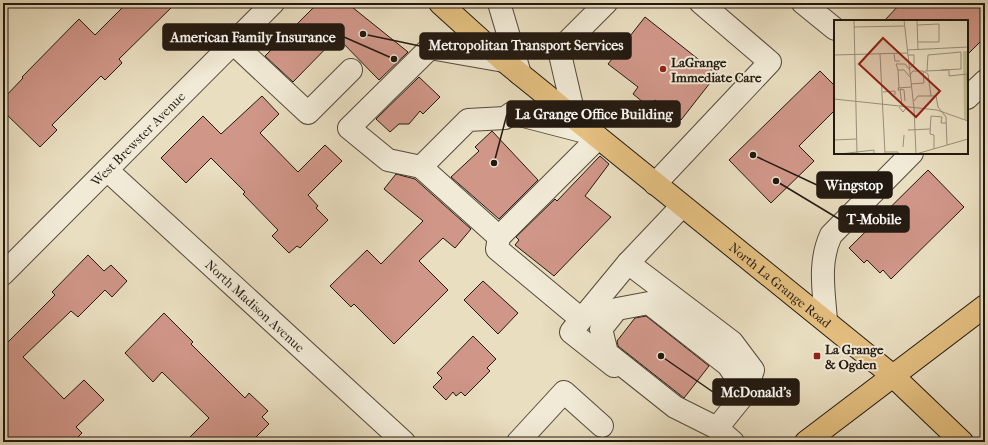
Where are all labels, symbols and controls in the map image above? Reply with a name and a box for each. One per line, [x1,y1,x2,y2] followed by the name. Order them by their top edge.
[834,20,968,154] inset map
[163,24,344,50] callout: American Family Insurance
[169,29,336,46] text: American Family Insurance
[420,33,631,59] callout: Metropolitan Transport Services
[428,37,624,54] text: Metropolitan Transport Services
[671,55,762,85] place label: LaGrange Immediate Care
[658,64,668,74] marker: LaGrange Immediate Care
[87,88,189,190] street label: West Brewster Avenue
[507,101,680,127] callout: La Grange Office Building
[515,106,673,123] text: La Grange Office Building
[817,172,892,198] callout: Wingstop
[824,177,884,194] text: Wingstop
[839,206,909,232] callout: T-Mobile
[846,211,901,228] text: T-Mobile
[726,239,835,331] street label: North La Grange Road
[202,257,308,356] street label: North Madison Avenue
[825,342,884,373] place label: La Grange & Ogden
[812,351,822,361] marker: La Grange & Ogden
[713,379,799,405] callout: McDonald's
[720,384,792,401] text: McDonald's

